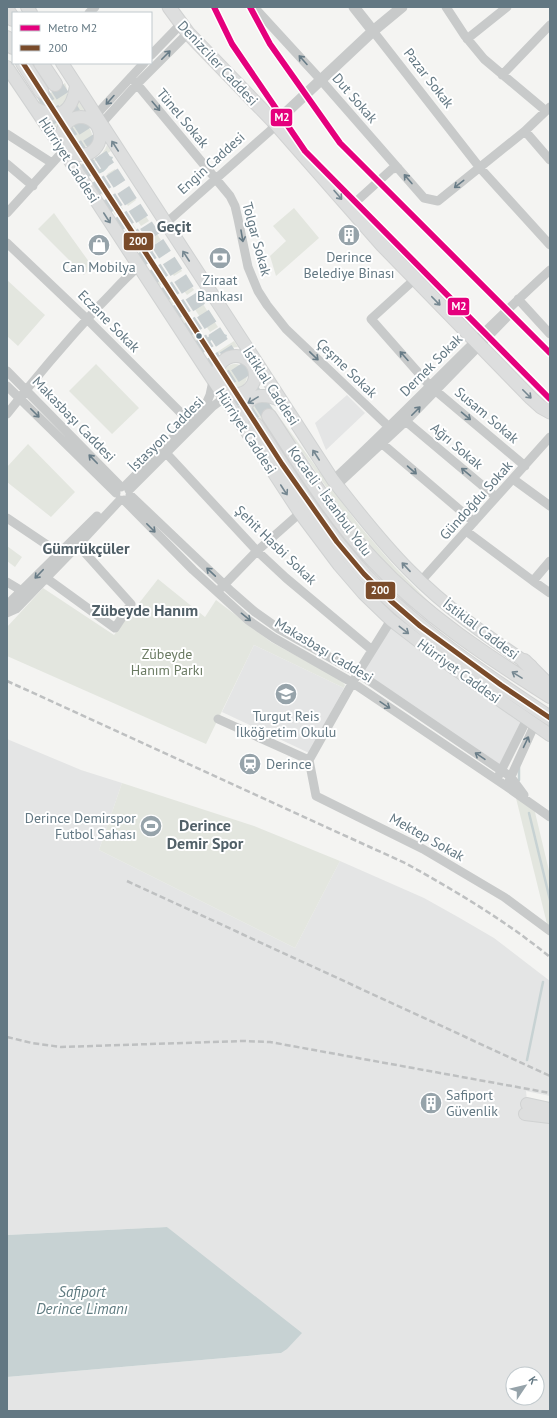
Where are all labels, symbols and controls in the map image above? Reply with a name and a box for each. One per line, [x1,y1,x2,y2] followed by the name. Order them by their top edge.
[12,12,152,64] legend
[174,17,262,109] street label: Denizciler Caddesi
[48,20,97,35] text: Metro M2
[48,40,68,55] text: 200
[400,44,458,112] street label: Pazar Sokak
[161,50,171,60] one-way arrow
[299,56,308,66] one-way arrow
[328,69,382,127] street label: Dut Sokak
[153,85,213,152] street label: Tünel Sokak
[106,94,115,104] one-way arrow
[151,101,160,112] one-way arrow
[270,108,293,127] line badge: M2
[274,110,290,124] text: M2
[35,114,103,206] street label: Hürriyet Caddesi
[174,128,248,198] street label: Engin Caddesi
[111,141,119,152] one-way arrow
[403,174,412,184] one-way arrow
[453,180,464,189] one-way arrow
[333,190,343,200] one-way arrow
[238,200,276,278] street label: Tolgar Sokak
[103,212,111,223] one-way arrow
[157,216,192,236] district label: Geçit
[336,222,362,248] building icon: Derince Belediye Binası
[238,229,246,242] one-way arrow
[86,232,112,258] shop icon: Can Mobilya
[123,232,154,251] line badge: 200
[129,234,147,248] text: 200
[207,245,233,271] bank icon: Ziraat Bankası
[303,248,395,282] place label: Derince Belediye Binası
[182,250,190,261] one-way arrow
[62,258,136,276] place label: Can Mobilya
[197,271,243,305] place label: Ziraat Bankası
[74,286,144,356] street label: Eczane Sokak
[431,296,441,306] one-way arrow
[447,297,470,316] line badge: M2
[451,299,467,313] text: M2
[396,330,466,400] street label: Dernek Sokak
[194,331,204,341] unlabelled marker
[313,334,382,402] street label: Çeşme Sokak
[239,343,303,429] street label: İstiklal Caddesi
[309,351,319,361] one-way arrow
[400,351,409,362] one-way arrow
[29,372,119,466] street label: Makasbaşı Caddesi
[451,383,523,447] street label: Susam Sokak
[212,385,280,477] street label: Hürriyet Caddesi
[522,389,532,399] one-way arrow
[125,393,207,475] street label: İstasyon Caddesi
[247,396,259,404] one-way arrow
[411,406,421,416] one-way arrow
[30,408,40,418] one-way arrow
[460,411,471,420] one-way arrow
[427,419,487,473] street label: Ağrı Sokak
[284,443,376,559] street label: Kocaeli - İstanbul Yolu
[312,449,320,461] one-way arrow
[88,454,98,464] one-way arrow
[436,456,516,543] street label: Gündoğdu Sokak
[407,465,417,474] one-way arrow
[461,467,472,476] one-way arrow
[280,484,288,495] one-way arrow
[231,501,321,589] street label: Şehit Hasbi Sokak
[147,523,156,533] one-way arrow
[42,538,130,558] district label: Gümrükçüler
[402,562,411,572] one-way arrow
[206,568,216,577] one-way arrow
[34,569,44,579] one-way arrow
[365,581,396,600] line badge: 200
[371,583,389,597] text: 200
[439,595,523,663] street label: İstiklal Caddesi
[92,600,198,620] district label: Zübeyde Hanım
[240,613,251,622] one-way arrow
[271,613,377,687] street label: Makasbaşı Caddesi
[399,626,410,635] one-way arrow
[414,635,504,707] street label: Hürriyet Caddesi
[131,645,203,679] park label: Zübeyde Hanım Parkı
[512,671,523,679] one-way arrow
[273,681,299,707] school or university icon: Turgut Reis İlköğretim Okulu
[379,701,390,709] one-way arrow
[236,707,336,741] place label: Turgut Reis İlköğretim Okulu
[523,737,530,749] one-way arrow
[237,751,263,777] station icon: Derince
[475,752,486,760] one-way arrow
[266,755,312,773] place label: Derince
[25,809,136,843] place label: Derince Demirspor Futbol Sahası
[386,809,468,865] street label: Mektep Sokak
[138,813,164,839] sports icon: Derince Demirspor Futbol Sahası
[167,815,244,853] district label: Derince Demir Spor
[446,1086,498,1120] place label: Safiport Güvenlik
[418,1090,444,1116] building icon: Safiport Güvenlik
[36,1282,128,1318] water label: Safiport Derince Limanı
[505,1366,545,1406] north arrow
[525,1373,541,1387] text: K

